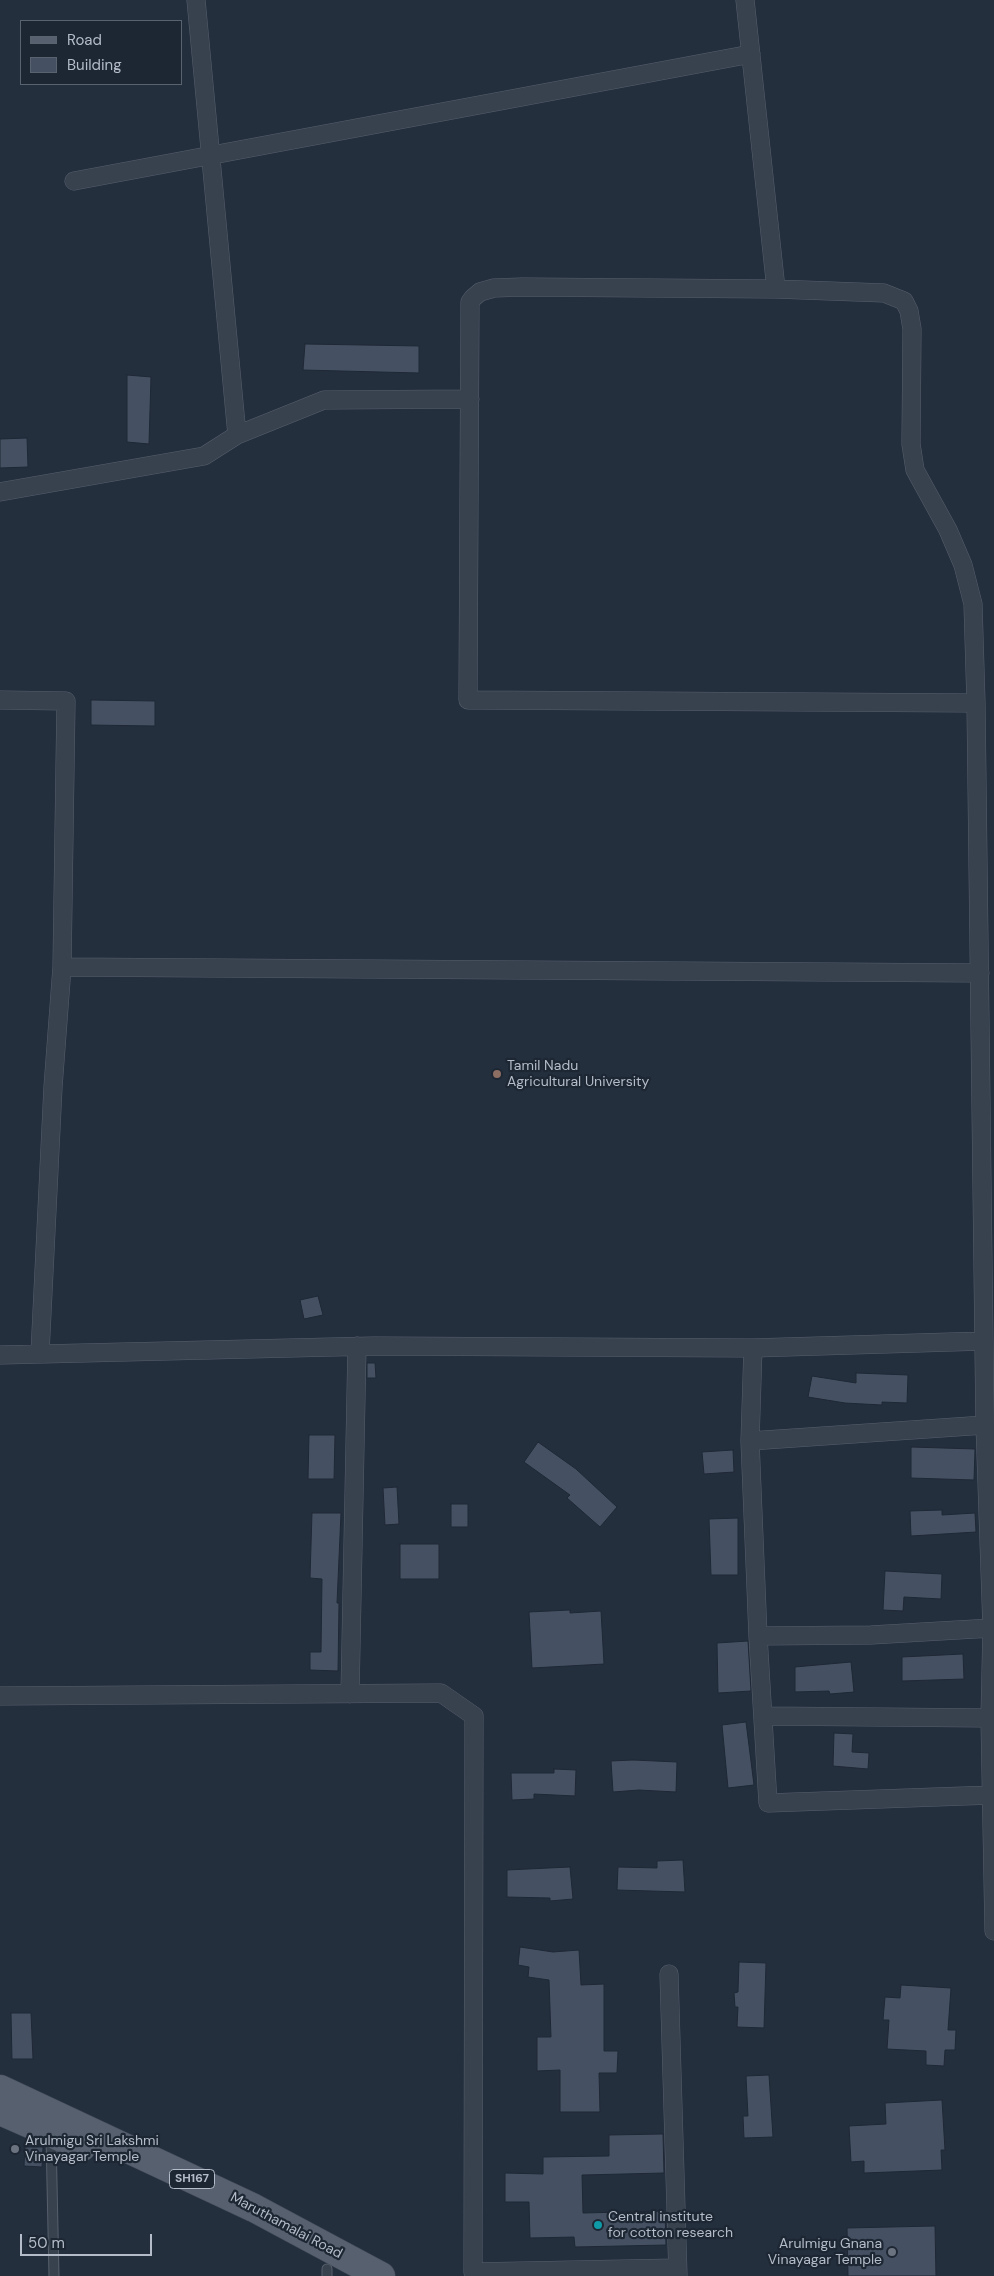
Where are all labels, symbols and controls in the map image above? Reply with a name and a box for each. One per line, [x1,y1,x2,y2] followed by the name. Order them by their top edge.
[20,20,182,85] legend
[67,30,102,50] text: Road
[67,55,122,75] text: Building
[507,1058,649,1090] place label: Tamil Nadu Agricultural University
[491,1068,503,1080] marker: Tamil Nadu Agricultural University
[25,2133,159,2166] place label: Arulmigu Sri Lakshmi Vinayagar Temple
[9,2143,21,2155] marker: Arulmigu Sri Lakshmi Vinayagar Temple
[170,2170,214,2188] road number: SH167
[227,2189,345,2263] street label: Maruthamalai Road
[608,2209,733,2242] place label: Central institute for cotton research
[592,2219,604,2231] marker: Central institute for cotton research
[22,2224,155,2256] scale bar
[28,2233,65,2253] text: 50 m
[768,2236,882,2268] place label: Arulmigu Gnana Vinayagar Temple
[886,2246,898,2258] marker: Arulmigu Gnana Vinayagar Temple

